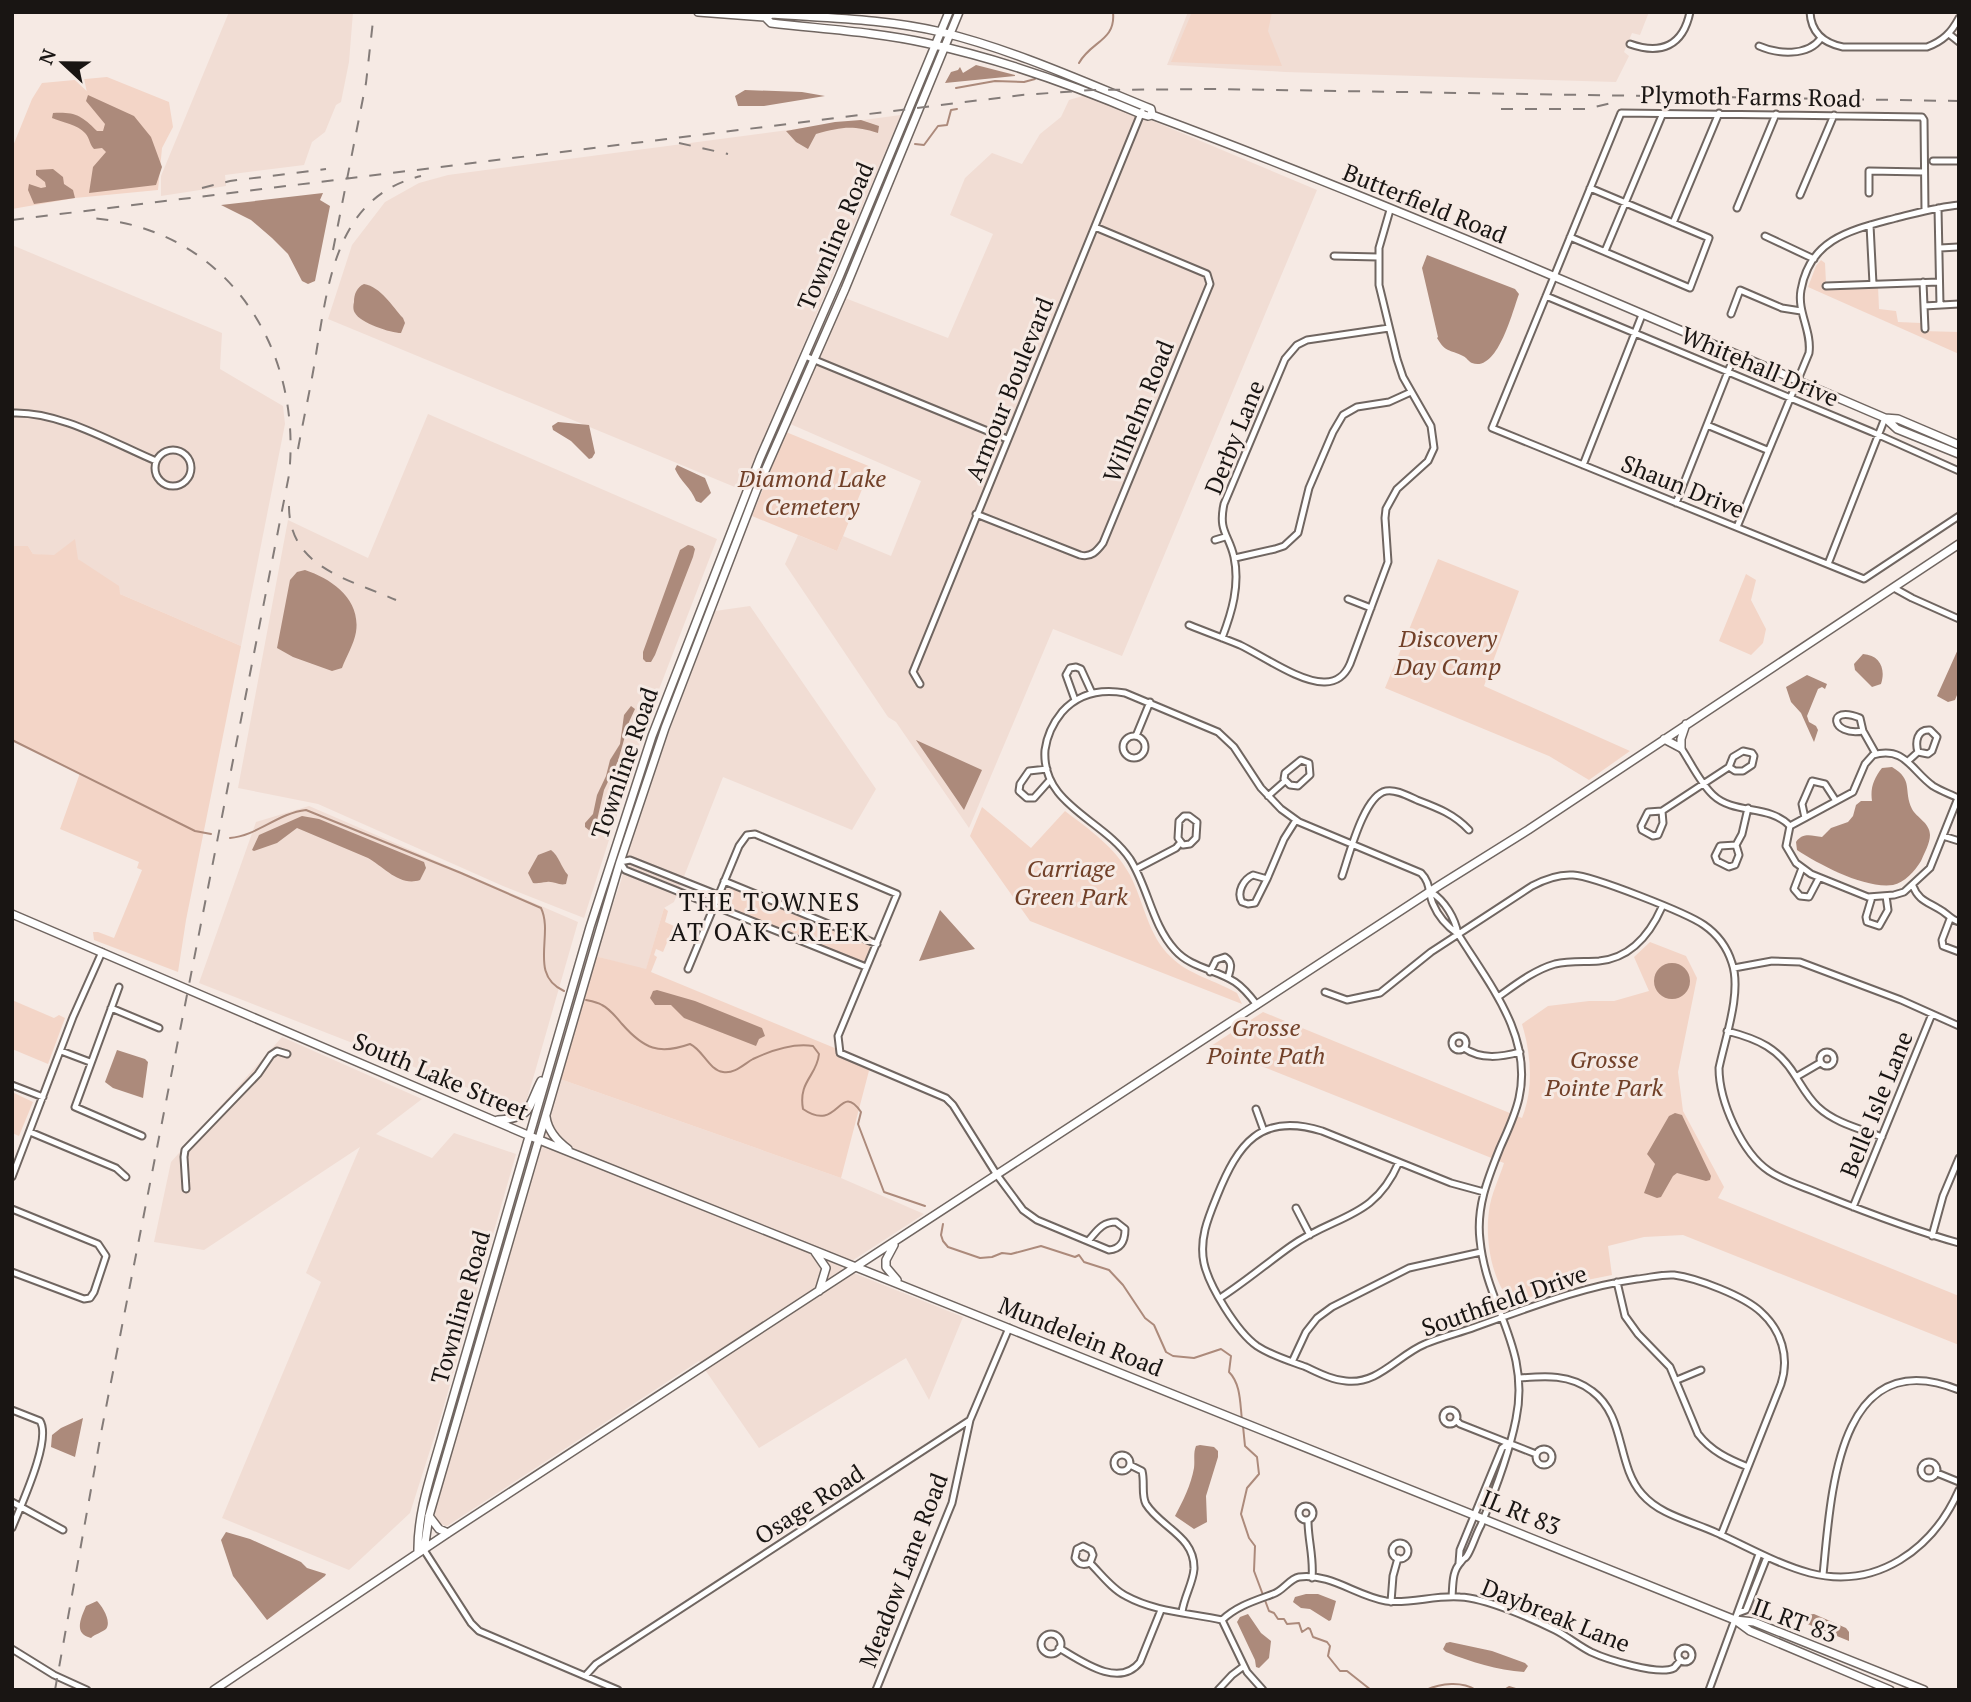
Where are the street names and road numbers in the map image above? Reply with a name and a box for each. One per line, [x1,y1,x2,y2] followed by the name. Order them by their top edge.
[1640,78,1862,114] street label: Plymoth Farms Road
[1338,156,1512,250] street label: Butterfield Road
[789,157,881,315] street label: Townline Road
[957,292,1061,486] street label: Armour Boulevard
[1676,318,1844,414] street label: Whitehall Drive
[1095,335,1181,487] street label: Wilhelm Road
[1197,375,1271,499] street label: Derby Lane
[1617,447,1749,525] street label: Shaun Drive
[583,683,665,843] street label: Townline Road
[348,1025,534,1128] street label: South Lake Street
[1832,1026,1920,1182] street label: Belle Isle Lane
[423,1227,497,1387] street label: Townline Road
[1417,1257,1591,1343] street label: Southfield Drive
[994,1289,1168,1383] street label: Mundelein Road
[748,1457,870,1551] street label: Osage Road
[851,1468,955,1672] street label: Meadow Lane Road
[1477,1482,1565,1542] street label: IL Rt 83
[1477,1571,1635,1659] street label: Daybreak Lane
[1748,1590,1842,1650] street label: IL RT 83

